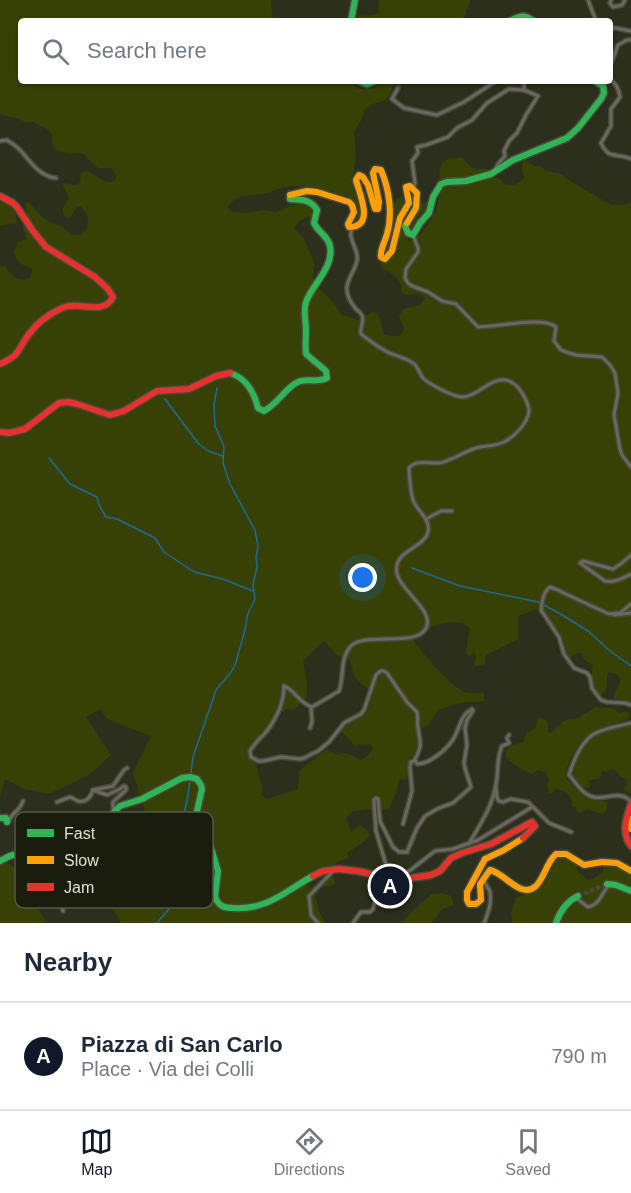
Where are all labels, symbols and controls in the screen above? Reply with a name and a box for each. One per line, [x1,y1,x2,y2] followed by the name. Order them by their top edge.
[18,18,613,84] search box
[39,35,72,68] icon: search
[87,38,207,63] text: Search here
[348,563,377,592] your location
[15,812,213,908] legend
[64,825,96,842] text: Fast
[64,852,99,869] text: Slow
[370,864,410,908] pin: A
[64,879,94,896] text: Jam
[24,947,112,977] text: Nearby
[81,1032,283,1057] text: Piazza di San Carlo
[36,1045,51,1067] text: A
[551,1045,607,1067] text: 790 m
[81,1058,254,1080] text: Place · Via dei Colli
[80,1125,113,1179] tab: Map
[274,1125,345,1179] tab: Directions
[505,1125,551,1179] tab: Saved

